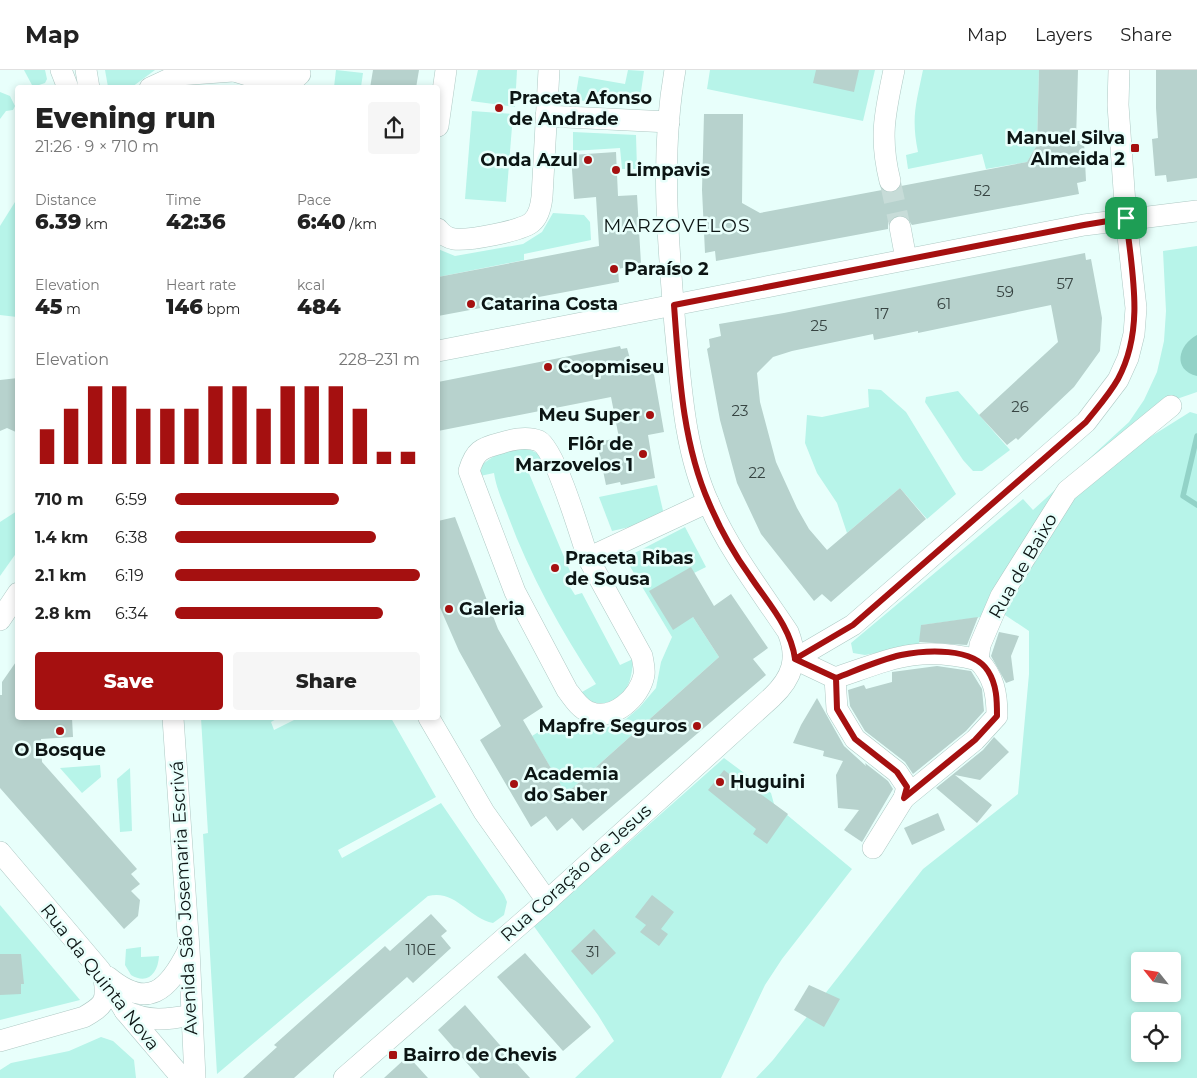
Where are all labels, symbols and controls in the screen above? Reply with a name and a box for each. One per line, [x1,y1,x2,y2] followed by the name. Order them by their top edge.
[25,20,79,49] text: Map
[967,24,1007,46] text: Map
[1035,24,1092,46] text: Layers
[1120,24,1172,46] text: Share
[509,87,652,130] place label: Praceta Afonso de Andrade
[35,101,216,135] text: Evening run
[368,102,420,154] button: share
[493,102,505,114] marker: Praceta Afonso de Andrade
[1006,127,1125,170] place label: Manuel Silva Almeida 2
[35,137,159,156] text: 21:26 · 9 × 710 m
[1129,142,1141,154] marker: Manuel Silva Almeida 2
[480,149,578,171] place label: Onda Azul
[582,154,594,166] marker: Onda Azul
[626,159,711,181] place label: Limpavis
[610,164,622,176] marker: Limpavis
[974,181,990,200] house number: 52
[35,191,97,209] text: Distance
[166,191,201,209] text: Time
[297,191,331,209] text: Pace
[1105,197,1147,239] pin
[1112,204,1140,232] icon: arrive
[35,209,81,234] text: 6.39
[166,209,226,234] text: 42:36
[297,209,346,234] text: 6:40
[603,214,751,237] district label: MARZOVELOS
[81,215,108,233] text: km
[346,215,377,233] text: /km
[624,258,709,280] place label: Paraíso 2
[608,263,620,275] marker: Paraíso 2
[1056,274,1074,293] house number: 57
[35,276,100,294] text: Elevation
[166,276,236,294] text: Heart rate
[297,276,325,294] text: kcal
[996,282,1014,301] house number: 59
[481,293,618,315] place label: Catarina Costa
[35,294,62,319] text: 45
[166,294,203,319] text: 146
[297,294,341,319] text: 484
[937,294,951,313] house number: 61
[465,298,477,310] marker: Catarina Costa
[62,300,81,318] text: m
[203,300,240,318] text: bpm
[875,304,889,323] house number: 17
[810,316,828,335] house number: 25
[35,350,109,369] text: Elevation
[339,350,420,369] text: 228–231 m
[558,356,664,378] place label: Coopmiseu
[542,361,554,373] marker: Coopmiseu
[1011,397,1029,416] house number: 26
[732,401,748,420] house number: 23
[539,404,640,426] place label: Meu Super
[644,409,656,421] marker: Meu Super
[515,433,633,476] place label: Flôr de Marzovelos 1
[637,448,649,460] marker: Flôr de Marzovelos 1
[748,463,766,482] house number: 22
[35,490,84,509] text: 710 m
[115,490,147,509] text: 6:59
[984,509,1062,623] street label: Rua de Baixo
[35,528,88,547] text: 1.4 km
[115,528,147,547] text: 6:38
[565,547,694,590] place label: Praceta Ribas de Sousa
[549,562,561,574] marker: Praceta Ribas de Sousa
[35,566,87,585] text: 2.1 km
[115,566,144,585] text: 6:19
[459,598,525,620] place label: Galeria
[443,603,455,615] marker: Galeria
[35,604,91,623] text: 2.8 km
[115,604,148,623] text: 6:34
[35,652,223,710] button: Save
[233,652,420,710] button: Share
[539,715,687,737] place label: Mapfre Seguros
[691,720,703,732] marker: Mapfre Seguros
[54,725,66,737] marker: O Bosque
[14,739,106,761] place label: O Bosque
[166,760,202,1036] street label: Avenida São Josemaria Escrivá
[523,763,619,806] place label: Academia do Saber
[730,771,805,793] place label: Huguini
[714,776,726,788] marker: Huguini
[508,778,520,790] marker: Academia do Saber
[496,799,656,947] street label: Rua Coração de Jesus
[36,899,164,1055] street label: Rua da Quinta Nova
[406,940,436,959] house number: 110E
[586,942,600,961] house number: 31
[1131,952,1181,1002] north arrow
[1131,952,1181,1062] map controls
[1131,1012,1181,1062] button: locate
[403,1044,557,1066] place label: Bairro de Chevis
[387,1049,399,1061] marker: Bairro de Chevis

